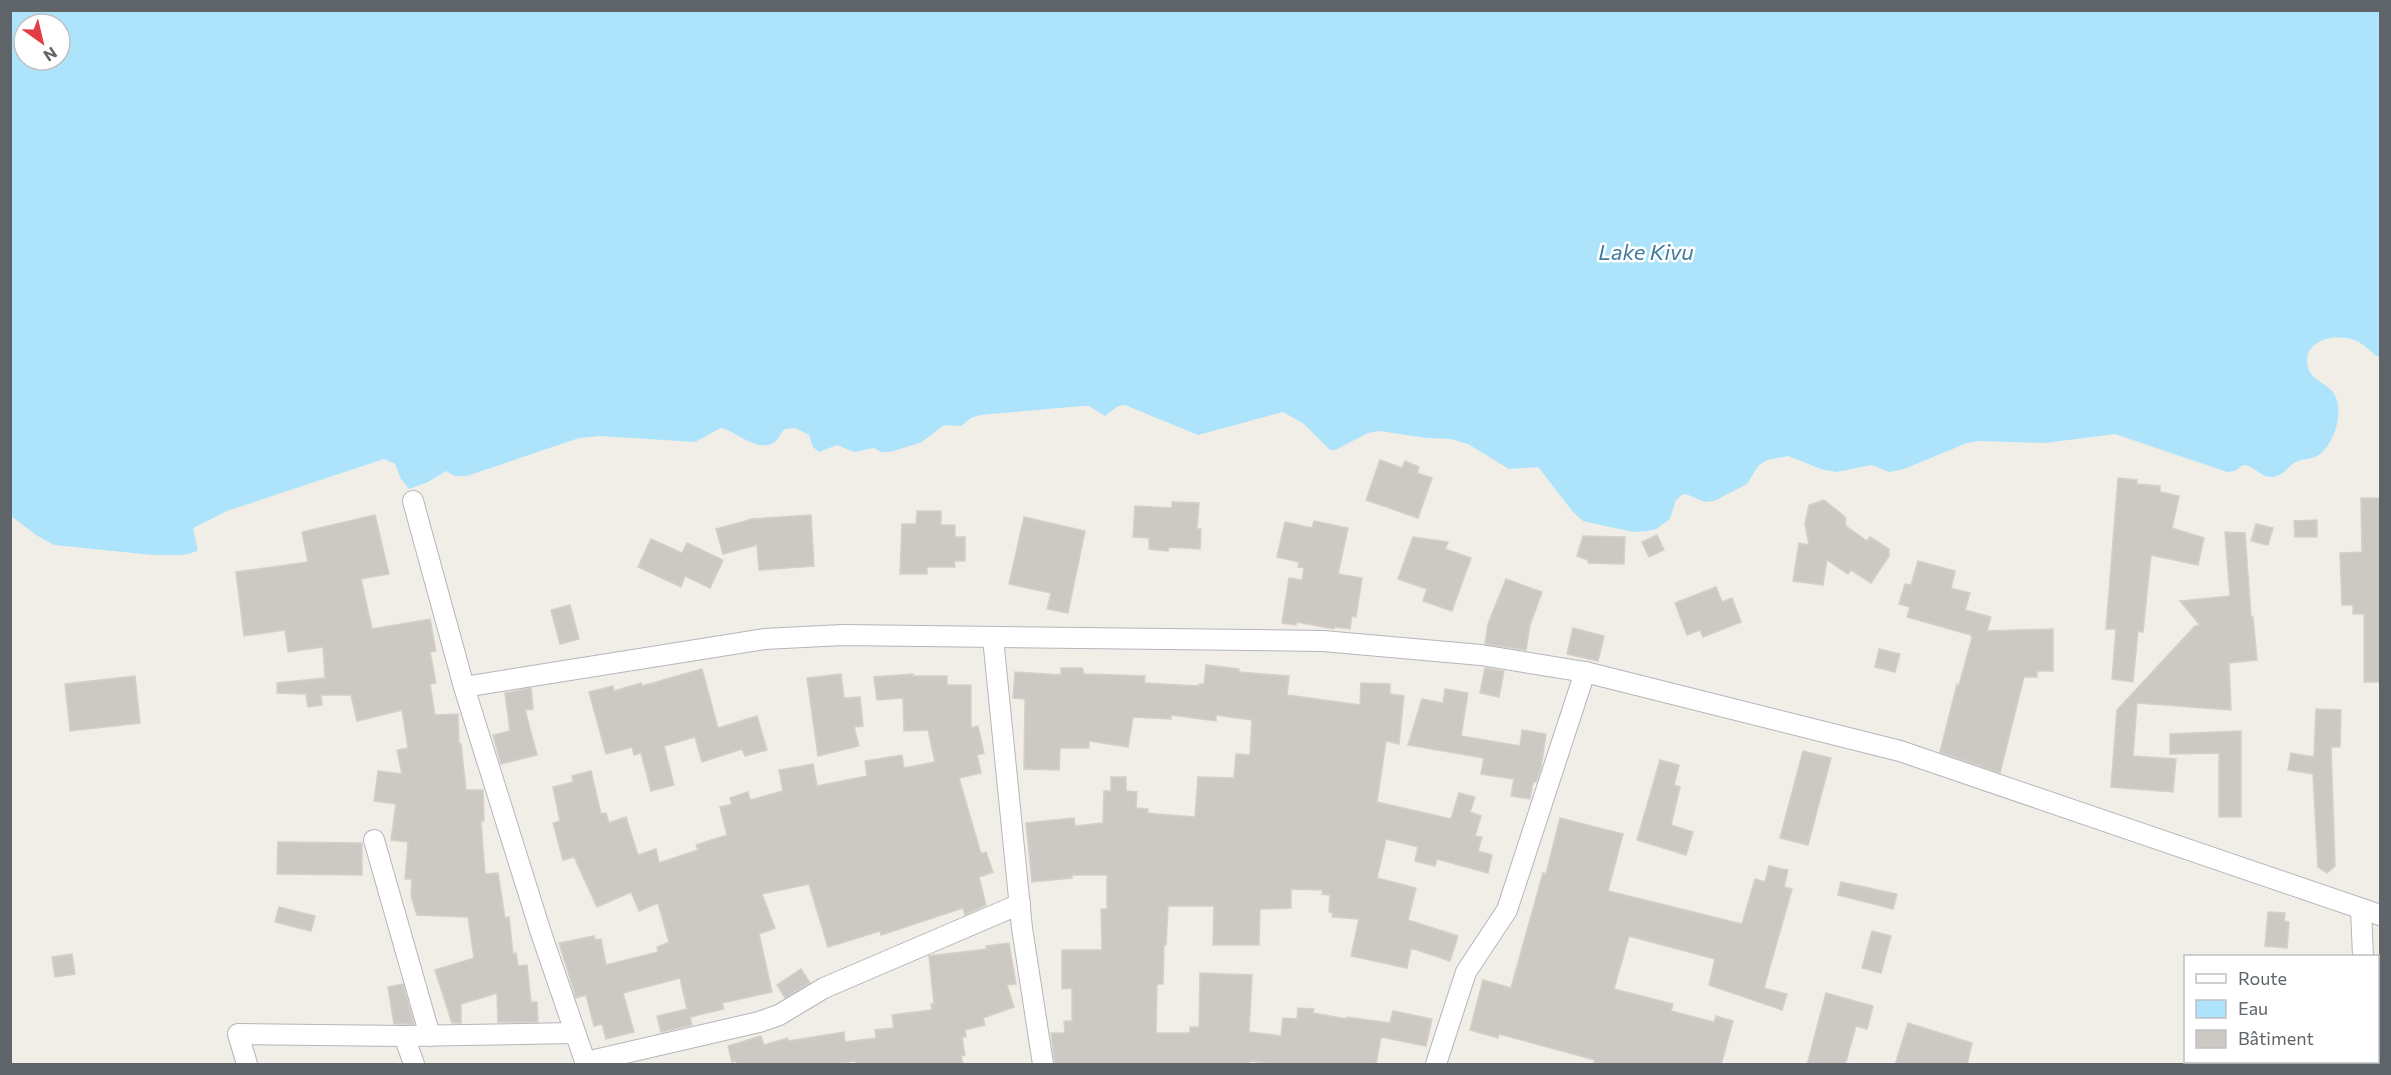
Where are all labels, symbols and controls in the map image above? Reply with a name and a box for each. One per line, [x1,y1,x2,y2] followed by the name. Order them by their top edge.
[12,12,72,72] north arrow
[40,44,61,66] text: N
[1598,238,1694,265] water label: Lake Kivu
[2184,955,2379,1063] legend
[2238,967,2287,989] text: Route
[2238,997,2268,1019] text: Eau
[2238,1027,2314,1049] text: Bâtiment

